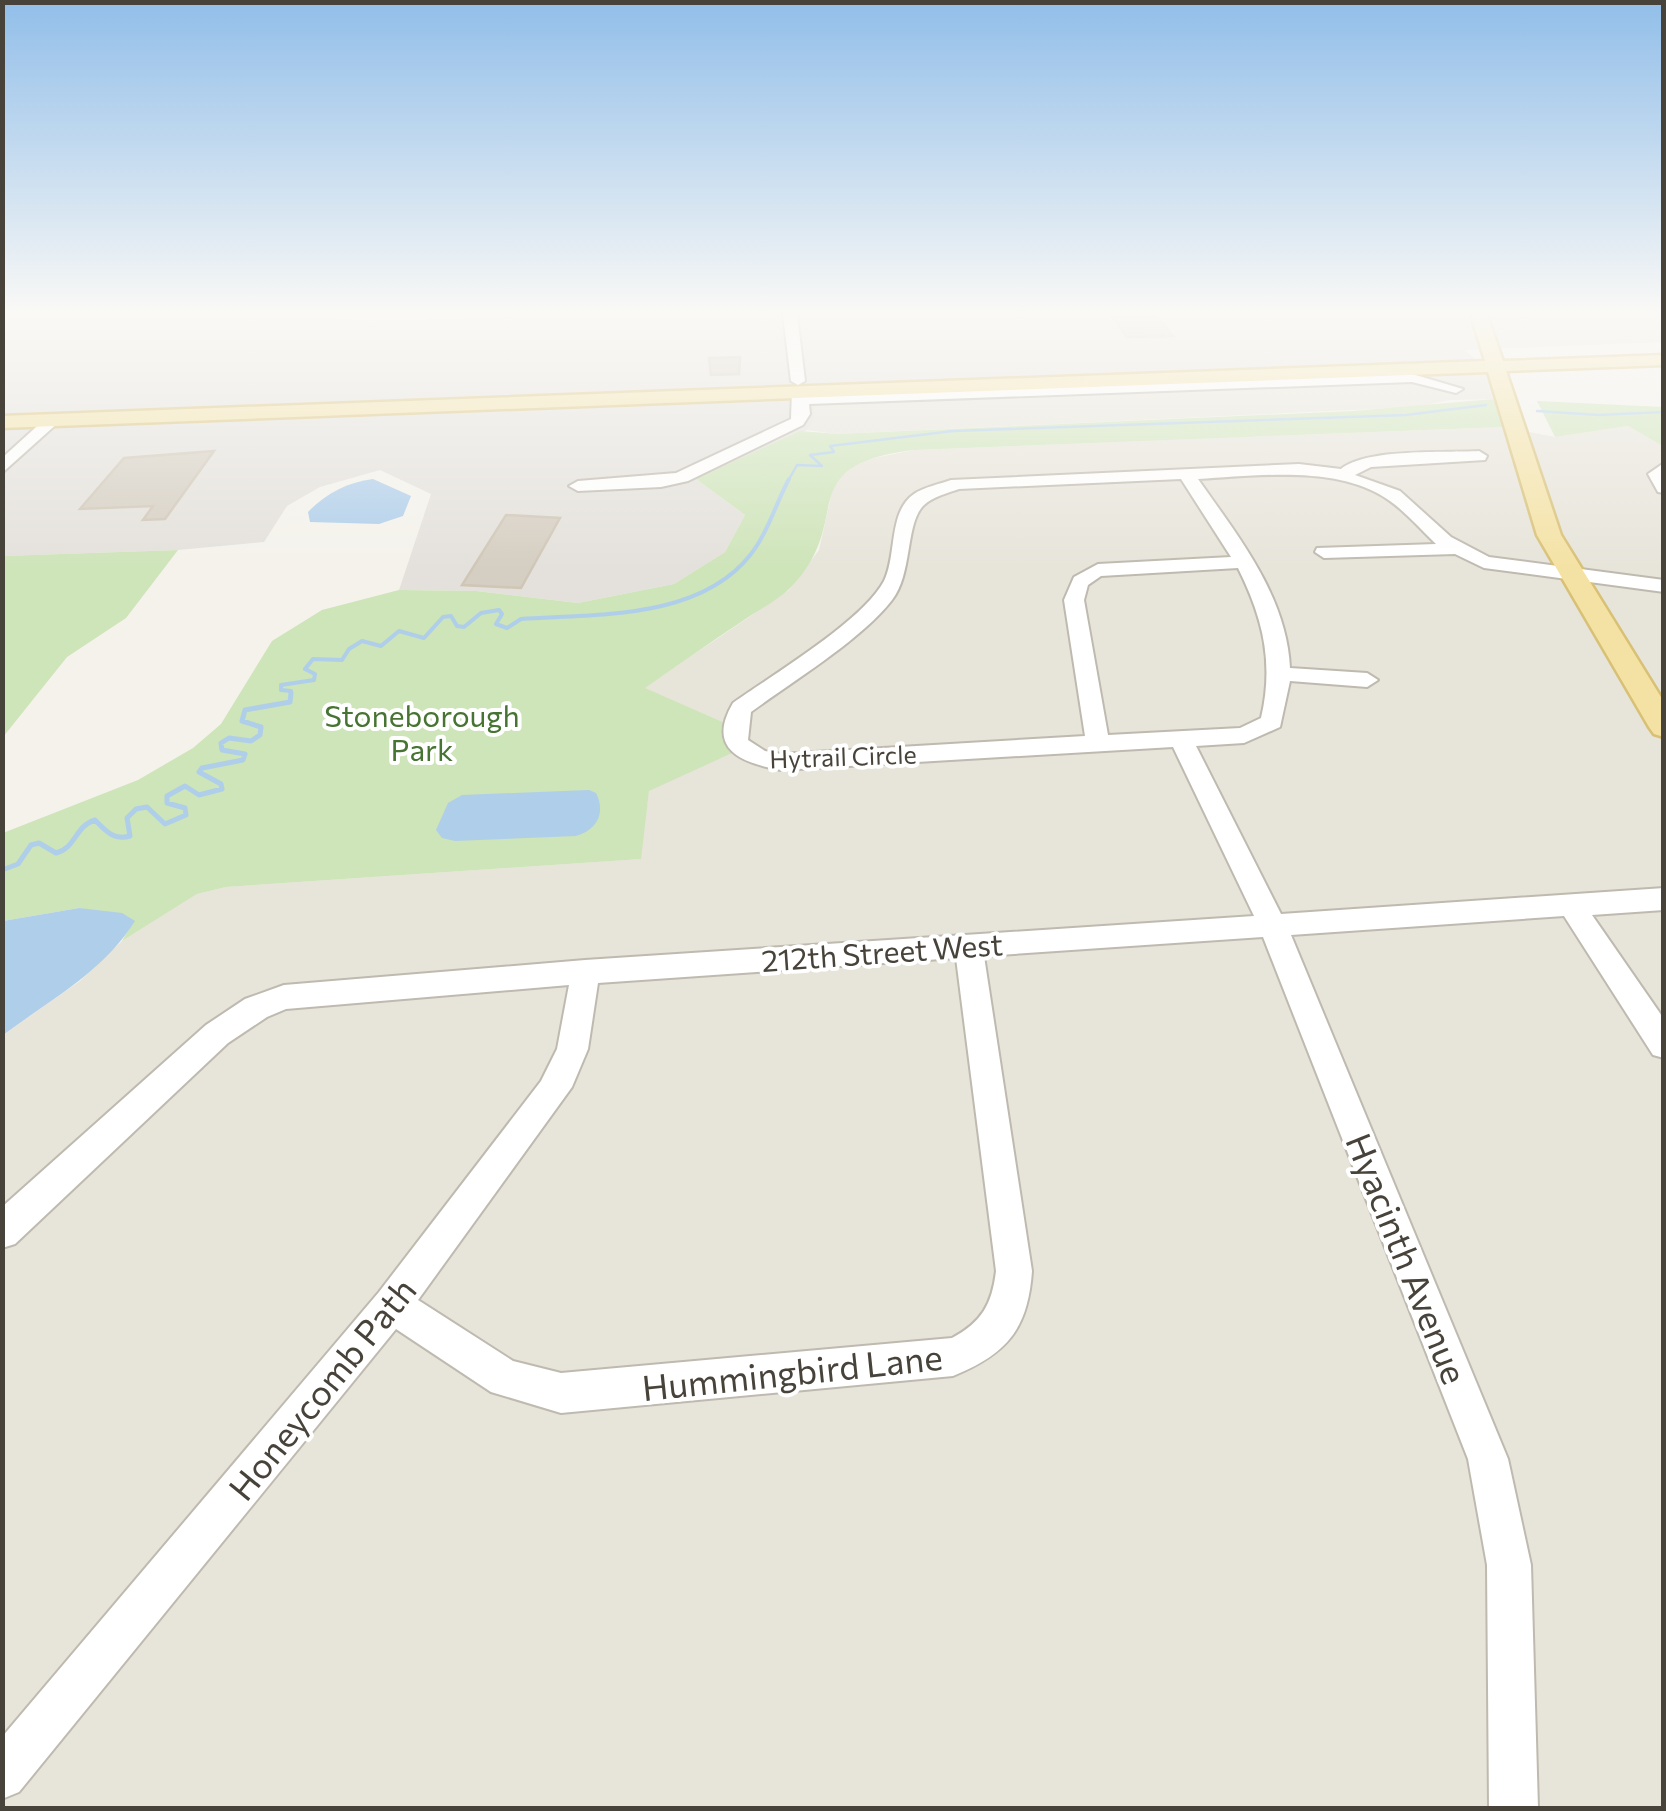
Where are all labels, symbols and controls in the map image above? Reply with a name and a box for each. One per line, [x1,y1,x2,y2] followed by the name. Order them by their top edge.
[324,696,520,767] park label: Stoneborough Park
[769,738,917,774] street label: Hytrail Circle
[760,924,1004,978] street label: 212th Street West
[1338,1126,1478,1390] street label: Hyacinth Avenue
[218,1268,424,1508] street label: Honeycomb Path
[640,1334,944,1408] street label: Hummingbird Lane

